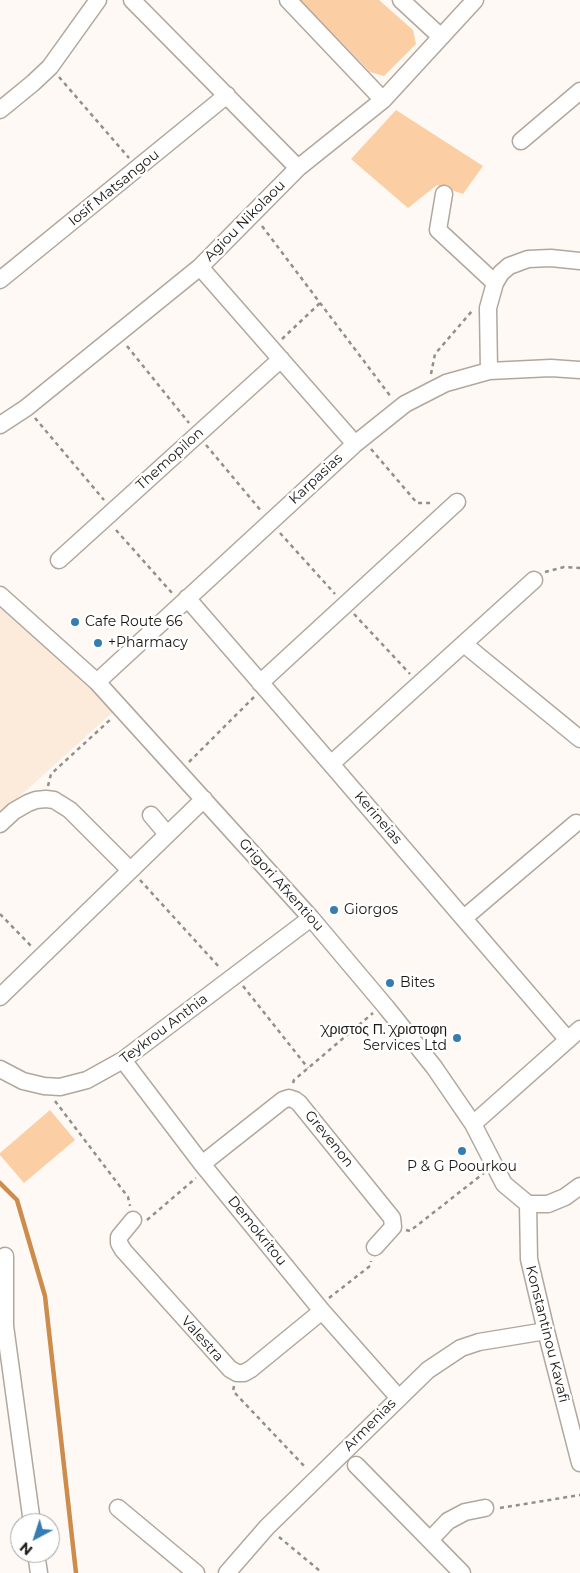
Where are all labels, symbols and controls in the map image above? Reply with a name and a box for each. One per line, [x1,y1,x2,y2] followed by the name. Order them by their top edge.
[65,146,163,230] street label: Iosif Matsangou
[201,177,289,265] street label: Agiou Nikolaou
[133,424,207,494] street label: Themopilon
[286,450,346,508] street label: Karpasias
[85,614,183,630] place label: Cafe Route 66
[69,616,81,628] marker: Cafe Route 66
[108,635,188,651] place label: +Pharmacy
[92,637,104,649] marker: +Pharmacy
[351,788,405,848] street label: Kerineias
[235,835,327,935] street label: Grigori Afxentiou
[344,902,398,918] place label: Giorgos
[328,904,340,916] marker: Giorgos
[400,975,435,991] place label: Bites
[384,977,396,989] marker: Bites
[117,991,211,1067] street label: Teykrou Anthia
[322,1022,447,1054] place label: Χριστος Π. Χριστοφη Services Ltd
[451,1032,463,1044] marker: Χριστος Π. Χριστοφη Services Ltd
[301,1107,357,1171] street label: Grevenon
[456,1145,468,1157] marker: P & G Poourkou
[407,1159,517,1175] place label: P & G Poourkou
[224,1193,290,1269] street label: Demokritou
[522,1264,572,1404] street label: Konstantinou Kavafi
[177,1313,227,1365] street label: Valestra
[340,1395,400,1455] street label: Armenias
[10,1513,60,1563] north arrow
[16,1538,36,1559] text: N

